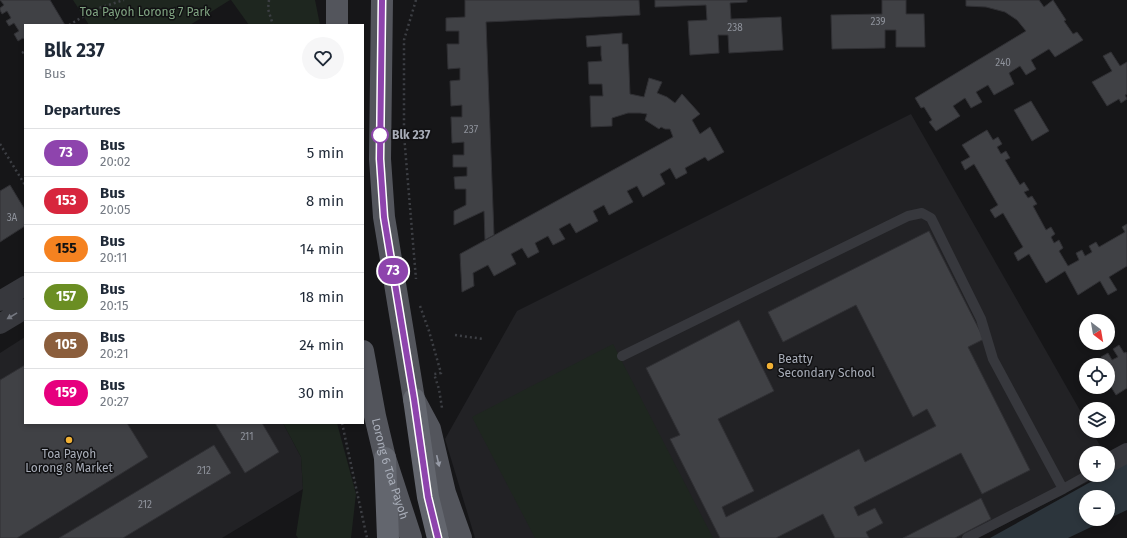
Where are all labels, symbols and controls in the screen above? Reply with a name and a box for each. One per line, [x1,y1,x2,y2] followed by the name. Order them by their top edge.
[80,5,211,19] park label: Toa Payoh Lorong 7 Park
[870,16,886,28] house number: 239
[727,22,743,34] house number: 238
[302,37,344,79] button: heart
[44,39,105,62] text: Blk 237
[995,57,1011,69] house number: 240
[44,66,66,81] text: Bus
[44,101,121,119] text: Departures
[464,124,479,136] house number: 237
[371,126,389,144] marker: Blk 237
[392,128,431,142] place label: Blk 237
[100,136,125,154] text: Bus
[59,144,73,161] text: 73
[307,144,344,162] text: 5 min
[100,154,130,169] text: 20:02
[100,184,125,202] text: Bus
[55,192,77,209] text: 153
[306,192,344,210] text: 8 min
[100,202,131,217] text: 20:05
[7,212,18,224] house number: 3A
[100,232,125,250] text: Bus
[55,240,77,257] text: 155
[300,240,344,258] text: 14 min
[100,250,127,265] text: 20:11
[375,258,411,284] line badge: 73
[386,262,400,279] text: 73
[100,280,125,298] text: Bus
[56,288,76,305] text: 157
[299,288,344,306] text: 18 min
[100,298,128,313] text: 20:15
[7,313,18,320] one-way arrow
[1079,314,1115,350] north arrow
[1079,314,1115,526] map controls
[100,328,125,346] text: Bus
[55,336,77,353] text: 105
[299,336,344,354] text: 24 min
[100,346,129,361] text: 20:21
[778,352,875,380] place label: Beatty Secondary School
[1079,358,1115,394] button: locate
[765,361,775,371] marker: Beatty Secondary School
[100,376,125,394] text: Bus
[55,384,77,401] text: 159
[298,384,344,402] text: 30 min
[100,394,129,409] text: 20:27
[1079,402,1115,438] button: layers
[369,417,411,521] street label: Lorong 6 Toa Payoh
[240,431,254,443] house number: 211
[64,435,74,445] marker: Toa Payoh Lorong 8 Market
[1079,446,1115,482] button: +
[25,447,113,475] place label: Toa Payoh Lorong 8 Market
[435,455,441,467] one-way arrow
[197,465,211,477] house number: 212
[1079,490,1115,526] button: −
[138,499,152,511] house number: 212

